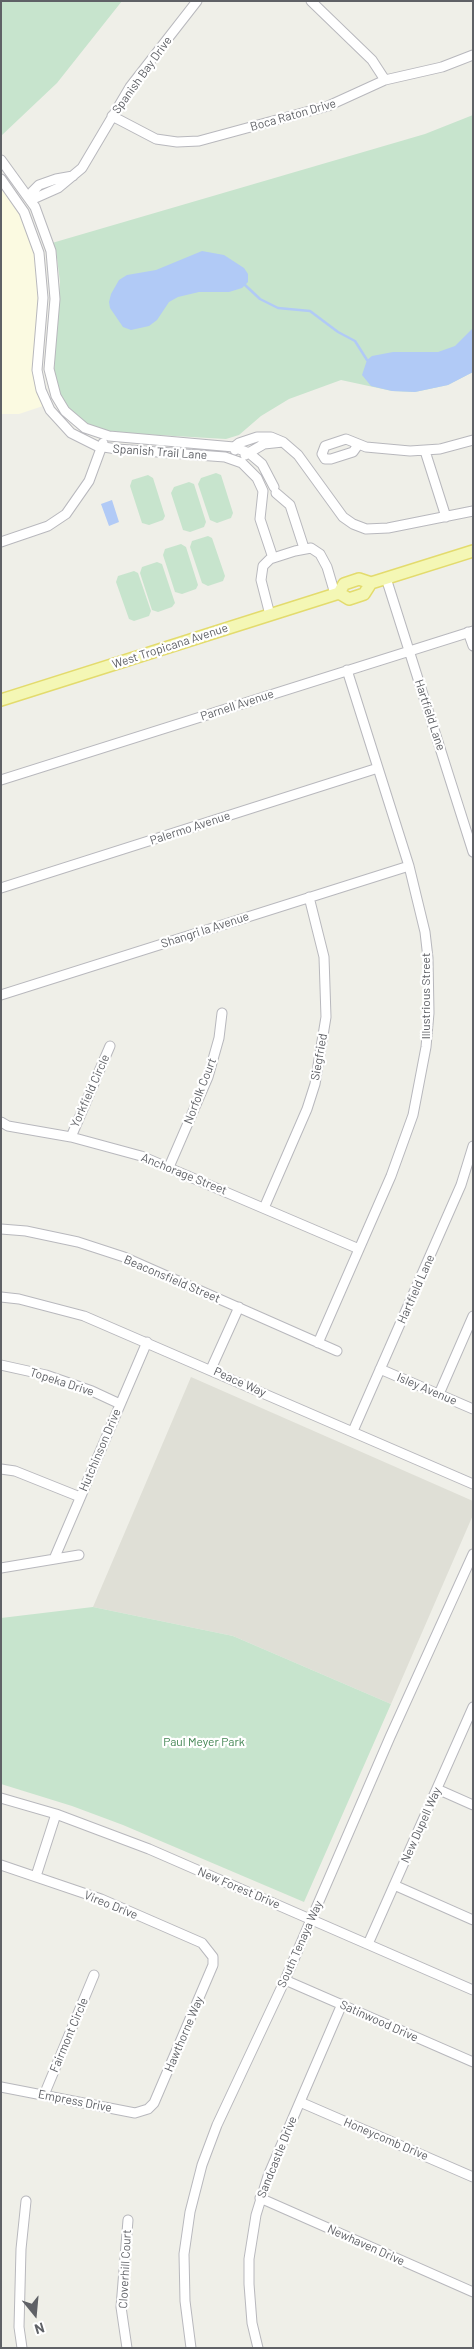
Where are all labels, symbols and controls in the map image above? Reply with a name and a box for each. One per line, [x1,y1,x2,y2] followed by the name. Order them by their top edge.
[109,34,175,116] street label: Spanish Bay Drive
[248,96,338,134] street label: Boca Raton Drive
[112,442,208,462] street label: Spanish Trail Lane
[110,620,230,672] street label: West Tropicana Avenue
[412,678,448,752] street label: Hartfield Lane
[198,686,276,724] street label: Parnell Avenue
[148,808,232,848] street label: Palermo Avenue
[159,909,251,951] street label: Shangri la Avenue
[419,953,433,1039] street label: Illustrious Street
[308,1032,330,1082] street label: Siegfried
[67,1052,113,1130] street label: Yorkfield Circle
[181,1056,219,1126] street label: Norfolk Court
[139,1150,229,1198] street label: Anchorage Street
[122,1252,222,1306] street label: Beaconsfield Street
[394,1252,438,1326] street label: Hartfield Lane
[212,1364,268,1400] street label: Peace Way
[28,1365,96,1399] street label: Topeka Drive
[395,1370,459,1408] street label: Isley Avenue
[76,1406,124,1494] street label: Hutchinson Drive
[163,1735,245,1749] park label: Paul Meyer Park
[398,1785,444,1865] street label: New Dupell Way
[196,1864,282,1912] street label: New Forest Drive
[82,1888,140,1922] street label: Vireo Drive
[274,1898,326,1990] street label: South Tenaya Way
[162,1994,206,2074] street label: Hawthorne Way
[47,1996,91,2074] street label: Fairmont Circle
[338,1997,420,2045] street label: Satinwood Drive
[37,2087,113,2115] street label: Empress Drive
[254,2114,300,2200] street label: Sandcastle Drive
[341,2115,431,2163] street label: Honeycomb Drive
[325,2222,407,2268] street label: Newhaven Drive
[116,2229,134,2309] street label: Cloverhill Court
[10,2289,60,2339] north arrow
[33,2319,46,2338] text: N

